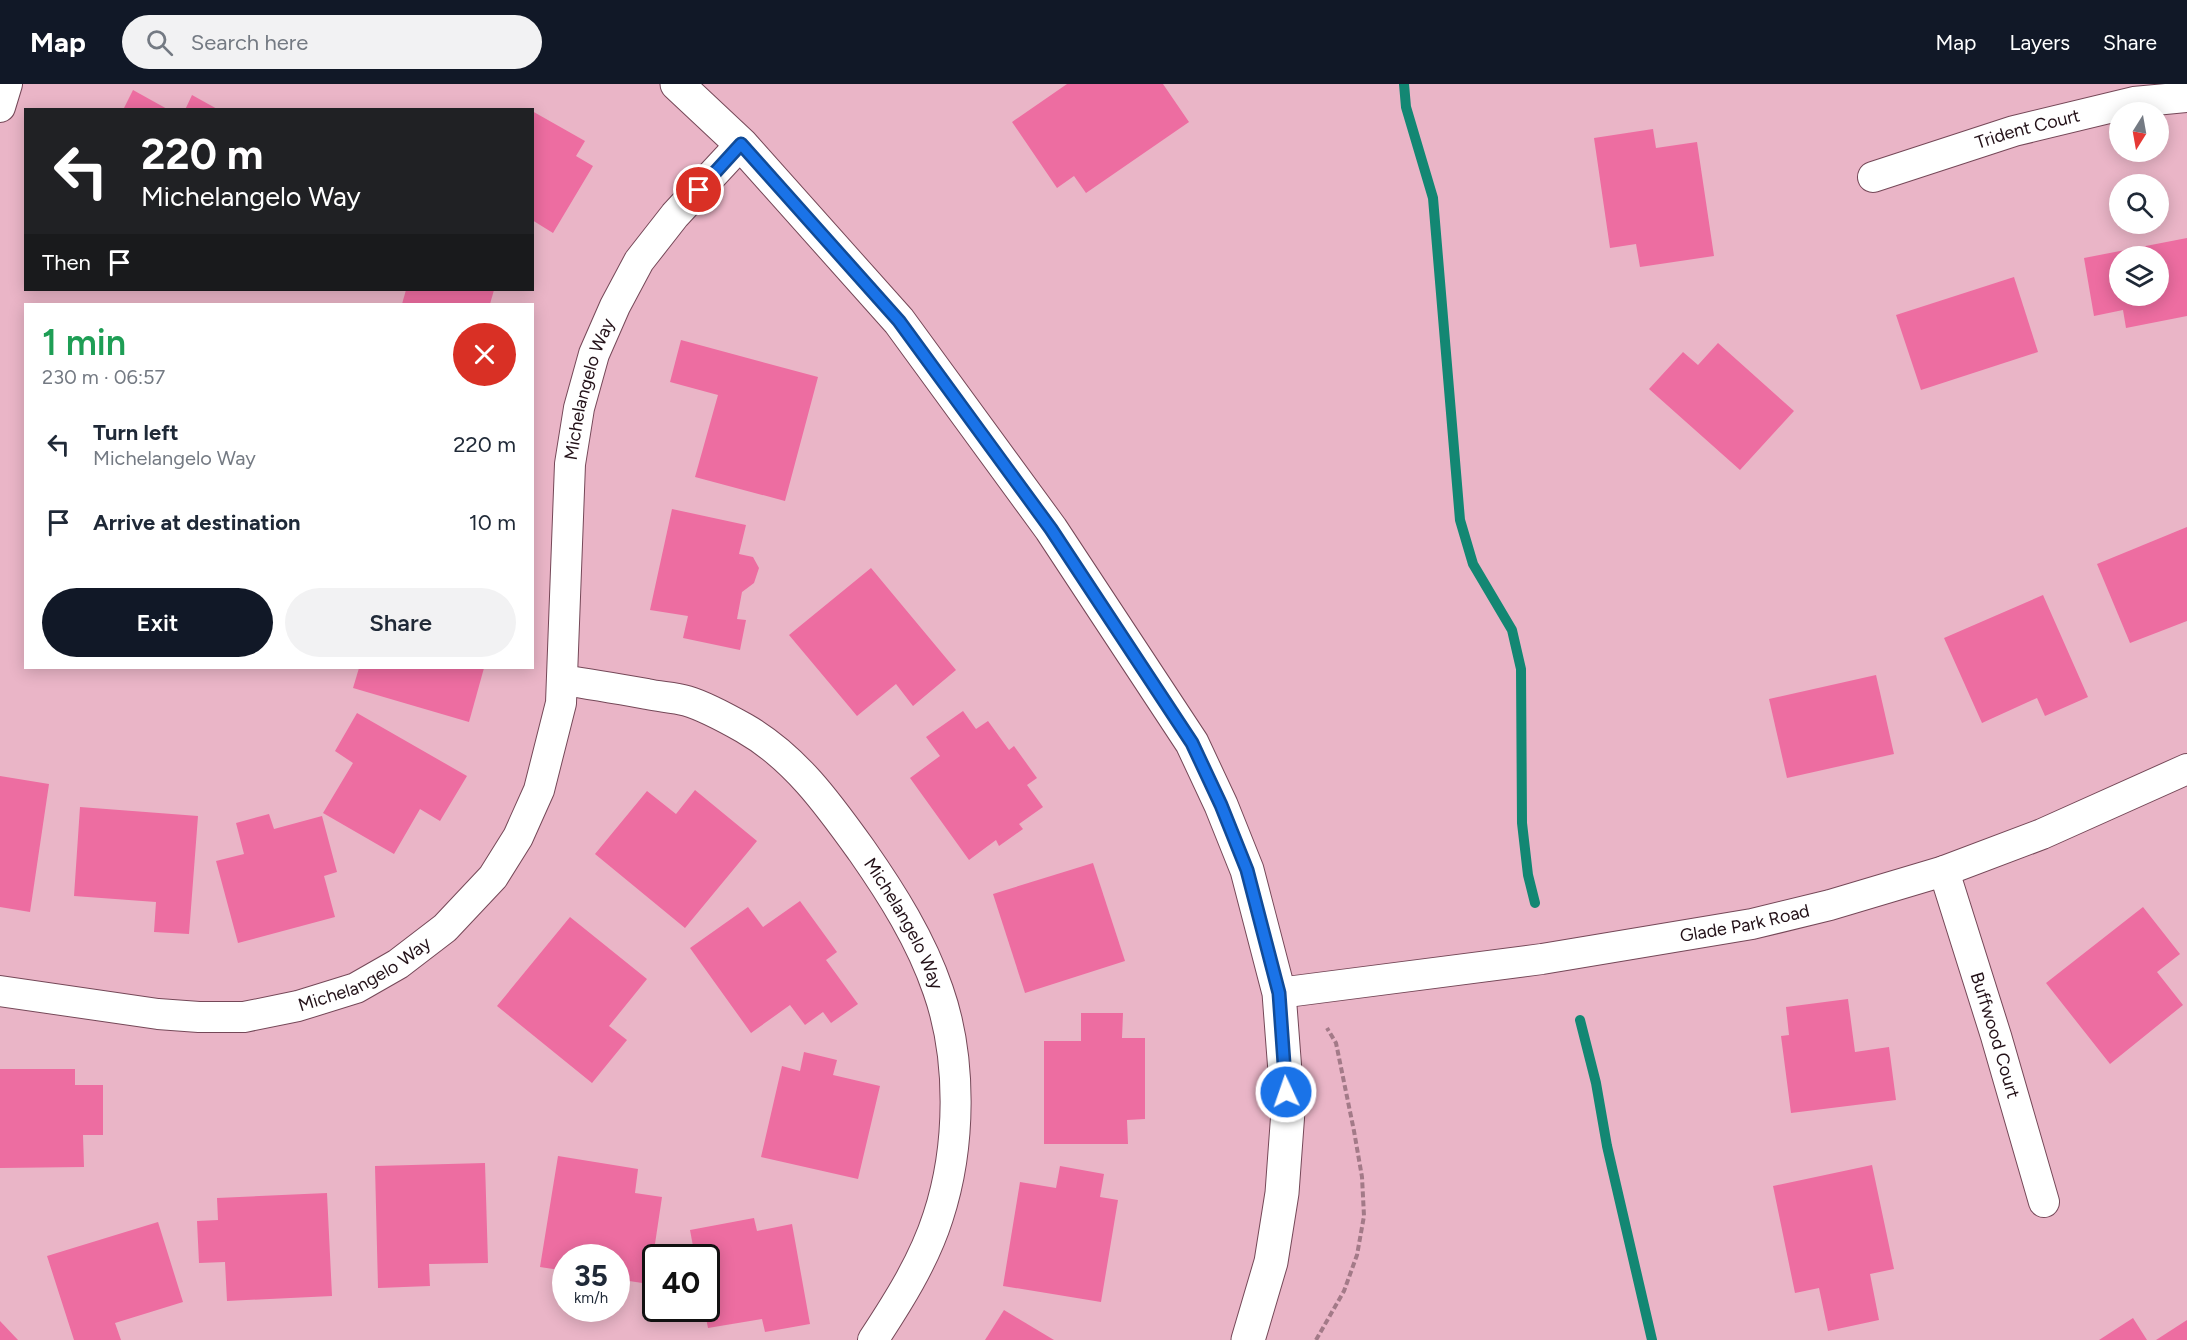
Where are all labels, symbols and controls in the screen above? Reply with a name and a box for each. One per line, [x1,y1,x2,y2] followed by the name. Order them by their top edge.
[122,15,542,69] search box
[30,25,86,59] text: Map
[143,26,176,59] icon: search
[191,29,308,56] text: Search here
[1936,30,1976,55] text: Map
[2009,30,2070,55] text: Layers
[2103,30,2157,55] text: Share
[2109,102,2169,162] north arrow
[2109,102,2169,306] map controls
[1973,104,2082,154] street label: Trident Court
[141,129,263,180] text: 220 m
[42,132,120,210] icon: left
[673,164,724,215] pin
[682,173,715,206] icon: arrive
[2109,174,2169,234] button: search
[141,180,361,213] text: Michelangelo Way
[103,246,136,279] icon: arrive
[2109,246,2169,306] button: layers
[42,249,91,276] text: Then
[560,315,619,462] street label: Michelangelo Way
[42,321,126,364] text: 1 min
[453,323,516,386] button: close
[42,365,165,389] text: 230 m · 06:57
[93,419,179,446] text: Turn left
[42,428,75,461] icon: left
[453,431,516,458] text: 220 m
[93,446,256,470] text: Michelangelo Way
[42,506,75,539] icon: arrive
[93,509,301,536] text: Arrive at destination
[469,509,516,536] text: 10 m
[42,588,273,657] button: Exit
[285,588,516,657] button: Share
[859,854,948,993] street label: Michelangelo Way
[1678,899,1812,947] street label: Glade Park Road
[296,932,436,1016] street label: Michelangelo Way
[1966,969,2024,1101] street label: Buffwood Court
[1254,1060,1318,1124] position arrow
[642,1244,720,1322] speed limit sign: 40
[574,1257,608,1294] text: 35
[574,1289,608,1307] text: km/h

